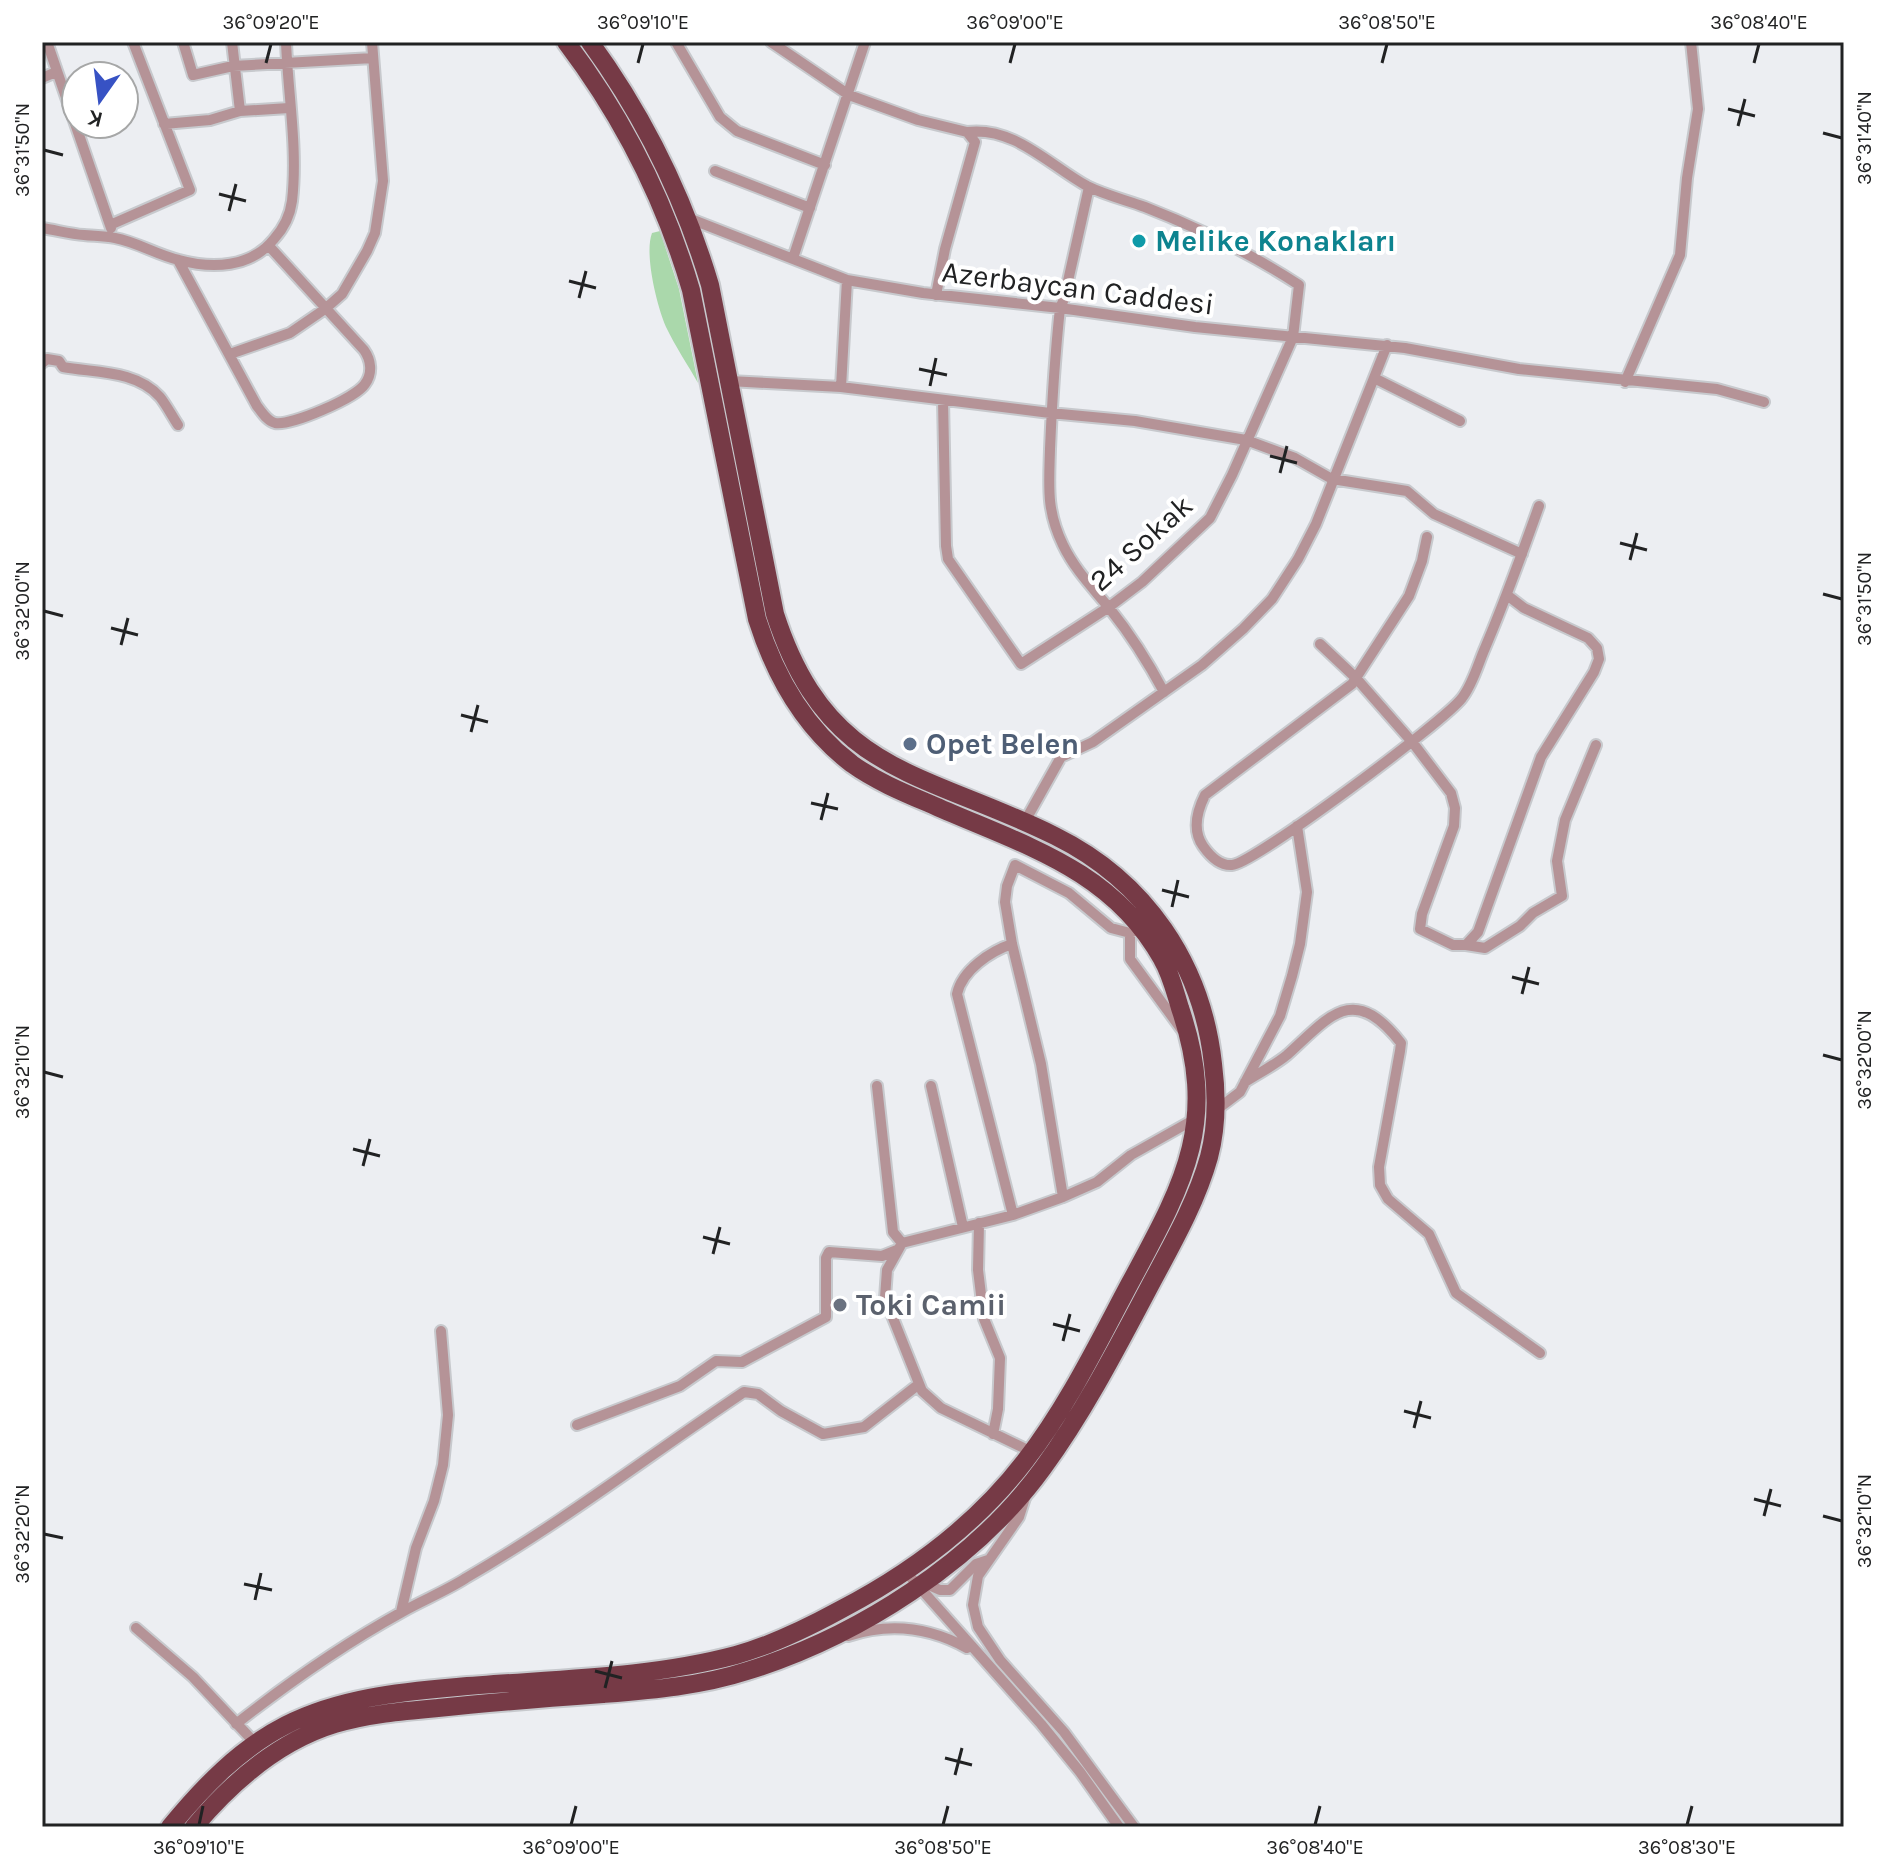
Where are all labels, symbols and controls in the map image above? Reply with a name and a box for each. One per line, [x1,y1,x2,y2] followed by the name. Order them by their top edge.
[222,11,320,34] text: 36°09'20"E
[597,11,689,34] text: 36°09'10"E
[966,11,1064,34] text: 36°09'00"E
[1338,11,1436,34] text: 36°08'50"E
[1710,11,1808,34] text: 36°08'40"E
[60,60,140,140] north arrow
[1853,91,1876,185] text: 36°31'40"N
[11,103,34,197] text: 36°31'50"N
[85,104,106,133] text: K
[1155,223,1396,259] place label: Melike Konakları
[1130,232,1148,250] marker: Melike Konakları
[940,253,1216,323] street label: Azerbaycan Caddesi
[1082,487,1200,599] street label: 24 Sokak
[1853,552,1876,646] text: 36°31'50"N
[11,561,34,661] text: 36°32'00"N
[926,726,1079,762] place label: Opet Belen
[901,735,919,753] marker: Opet Belen
[1853,1010,1876,1110] text: 36°32'00"N
[11,1025,34,1119] text: 36°32'10"N
[856,1287,1006,1323] place label: Toki Camii
[831,1296,849,1314] marker: Toki Camii
[1853,1474,1876,1568] text: 36°32'10"N
[11,1484,34,1584] text: 36°32'20"N
[153,1836,245,1859] text: 36°09'10"E
[522,1836,620,1859] text: 36°09'00"E
[894,1836,992,1859] text: 36°08'50"E
[1266,1836,1364,1859] text: 36°08'40"E
[1638,1836,1736,1859] text: 36°08'30"E

